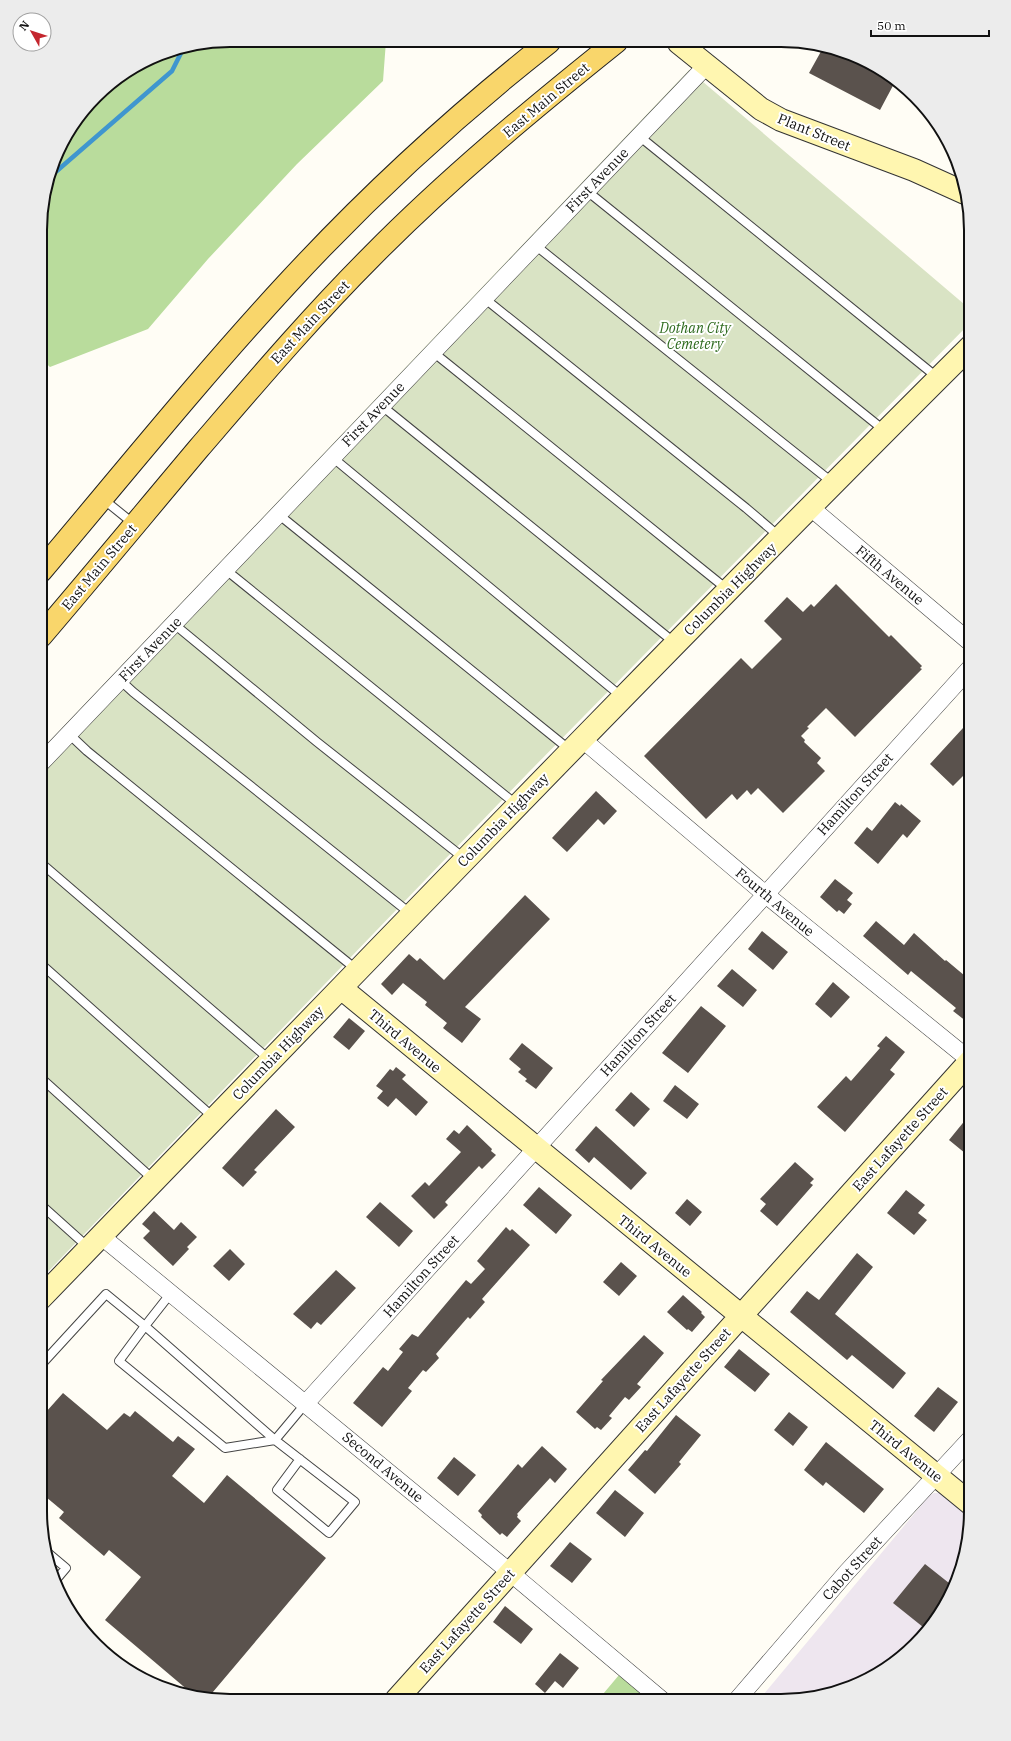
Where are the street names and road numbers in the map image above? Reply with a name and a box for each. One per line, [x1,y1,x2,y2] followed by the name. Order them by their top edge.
[499,59,593,141] street label: East Main Street
[775,109,853,155] street label: Plant Street
[562,144,632,216] street label: First Avenue
[267,277,353,367] street label: East Main Street
[338,378,408,450] street label: First Avenue
[58,520,140,614] street label: East Main Street
[680,538,781,639] street label: Columbia Highway
[852,541,928,609] street label: Fifth Avenue
[115,613,185,685] street label: First Avenue
[813,749,897,839] street label: Hamilton Street
[453,769,553,871] street label: Columbia Highway
[732,864,818,940] street label: Fourth Avenue
[596,990,680,1080] street label: Hamilton Street
[228,1002,328,1104] street label: Columbia Highway
[365,1005,445,1077] street label: Third Avenue
[848,1083,952,1195] street label: East Lafayette Street
[615,1211,695,1281] street label: Third Avenue
[379,1231,463,1321] street label: Hamilton Street
[631,1324,735,1436] street label: East Lafayette Street
[866,1416,946,1486] street label: Third Avenue
[339,1428,427,1506] street label: Second Avenue
[818,1532,886,1604] street label: Cabot Street
[415,1565,519,1677] street label: East Lafayette Street

